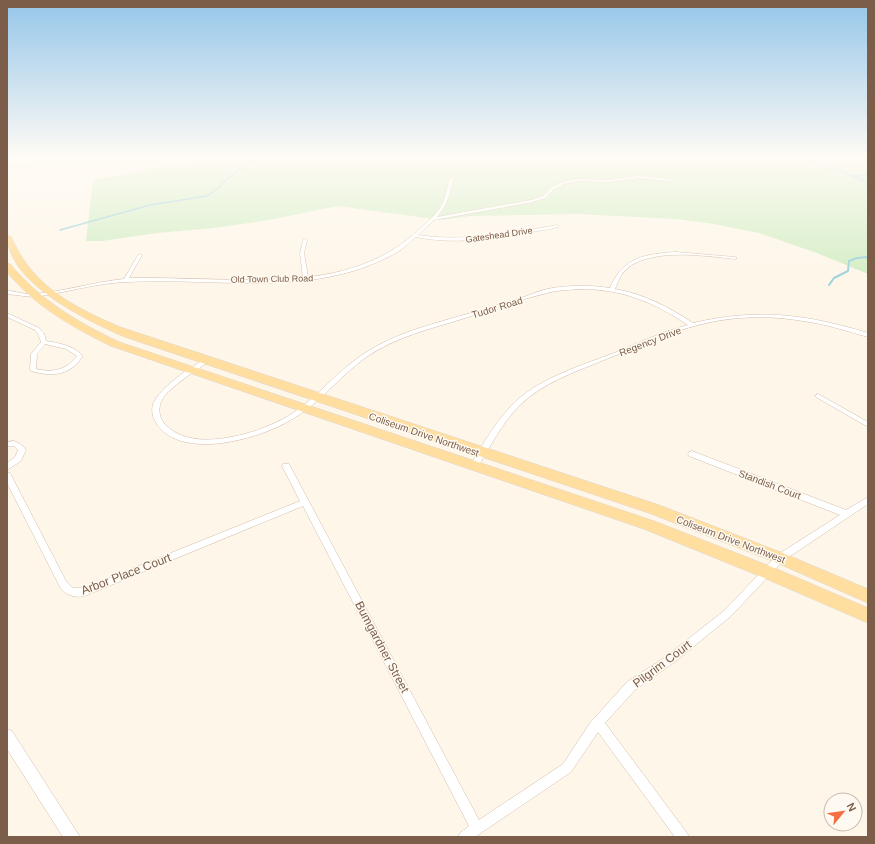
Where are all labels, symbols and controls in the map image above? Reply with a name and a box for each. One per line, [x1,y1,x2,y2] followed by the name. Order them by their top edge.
[465,225,533,245] street label: Gateshead Drive
[231,273,313,285] street label: Old Town Club Road
[470,295,524,320] street label: Tudor Road
[618,324,683,358] street label: Regency Drive
[367,410,480,459] street label: Coliseum Drive Northwest
[737,467,803,502] street label: Standish Court
[675,514,787,565] street label: Coliseum Drive Northwest
[79,550,174,598] street label: Arbor Place Court
[352,599,412,696] street label: Bumgardner Street
[630,637,694,690] street label: Pilgrim Court
[823,792,863,832] north arrow
[845,801,859,814] text: N

